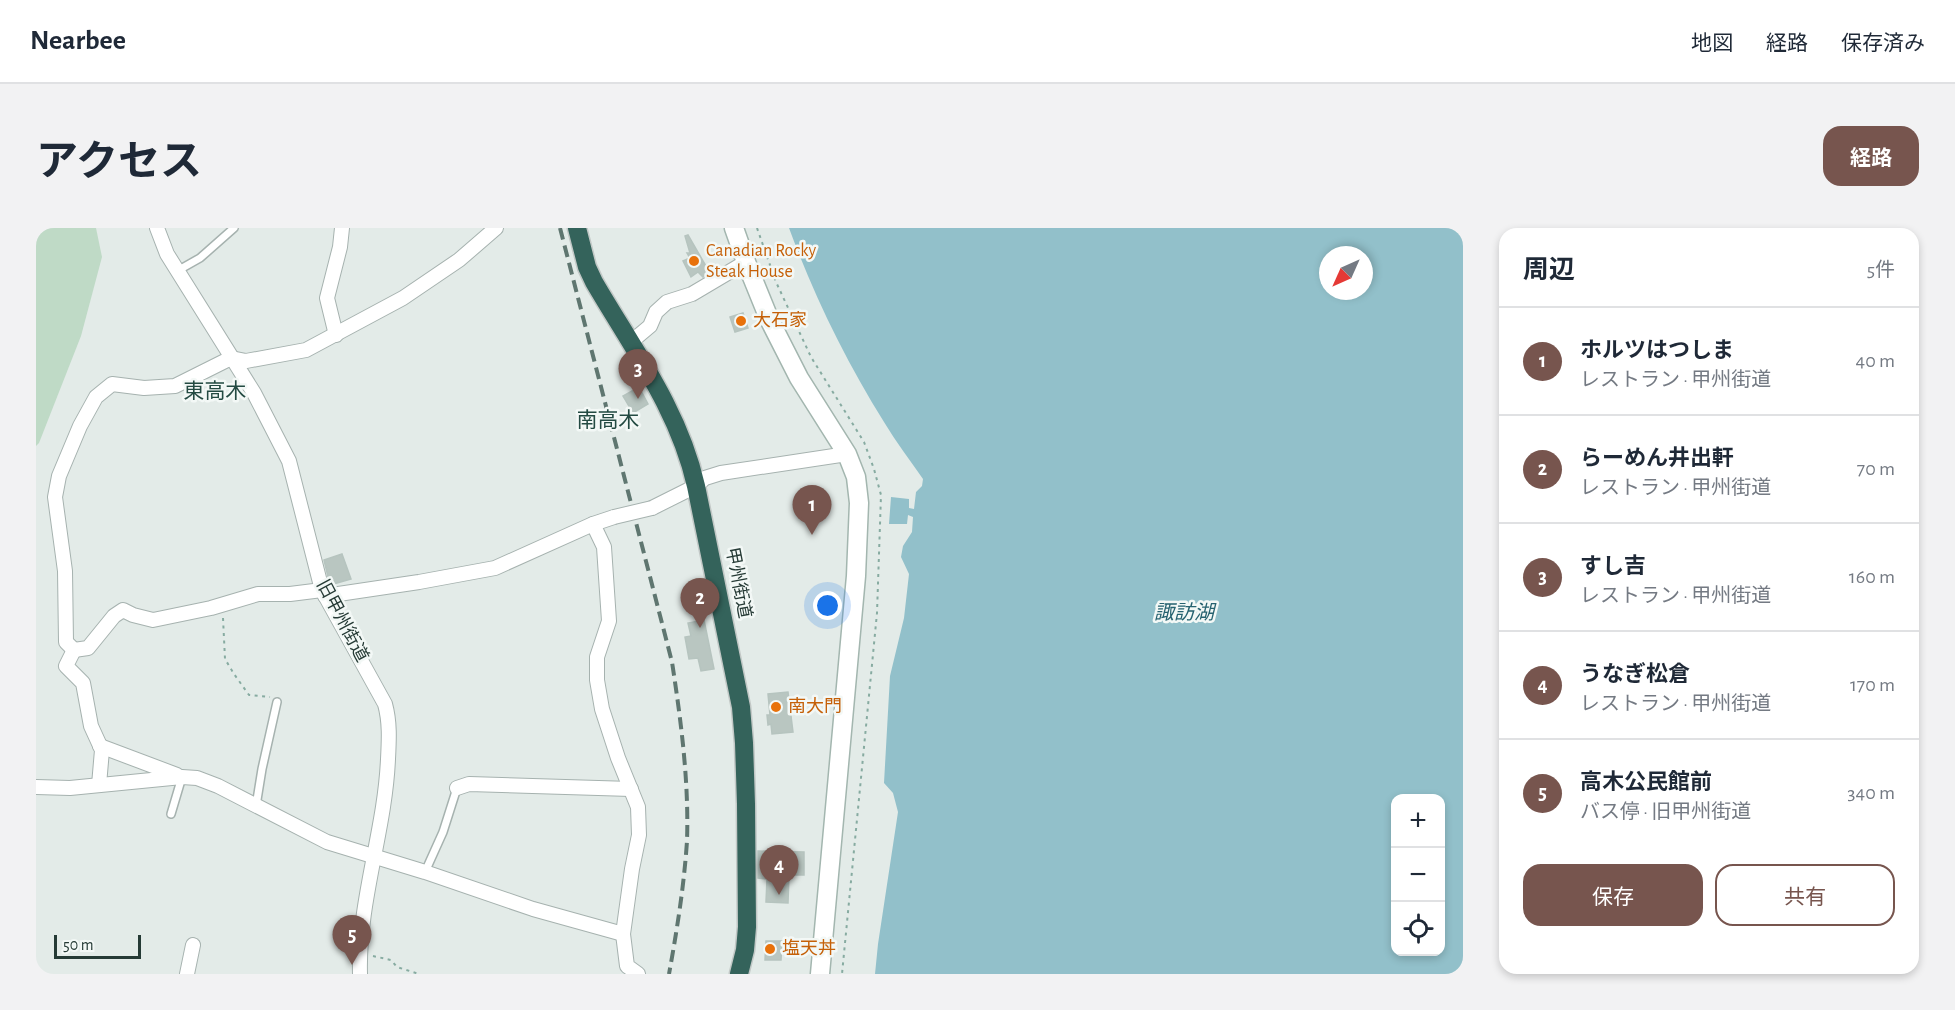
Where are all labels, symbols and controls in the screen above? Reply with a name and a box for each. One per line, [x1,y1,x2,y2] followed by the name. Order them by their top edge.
[30,27,126,55] text: Nearbee
[1691,33,1733,54] text: 地図
[1766,33,1808,54] text: 経路
[1841,33,1925,54] text: 保存済み
[1823,126,1919,186] button: 経路
[36,141,202,183] text: アクセス
[706,242,816,281] place label: Canadian Rocky Steak House
[1319,246,1373,300] north arrow
[687,254,701,268] marker: Canadian Rocky Steak House
[1523,257,1575,283] text: 周辺
[1867,260,1895,280] text: 5件
[753,311,807,330] place label: 大石家
[734,314,748,328] marker: 大石家
[1580,339,1734,361] text: ホルツはつしま
[618,350,658,399] pin: 3
[1539,351,1546,371] text: 1
[1856,351,1895,371] text: 40 m
[1580,370,1771,390] text: レストラン · 甲州街道
[184,380,247,402] district label: 東高木
[577,409,640,431] district label: 南高木
[1580,447,1734,469] text: らーめん井出軒
[1538,459,1547,479] text: 2
[1857,459,1895,479] text: 70 m
[1580,478,1771,498] text: レストラン · 甲州街道
[792,486,832,535] pin: 1
[722,546,756,620] street label: 甲州街道
[1580,555,1646,577] text: すし吉
[1538,567,1547,587] text: 3
[1849,567,1895,587] text: 160 m
[313,576,373,665] street label: 旧甲州街道
[680,578,720,628] pin: 2
[1580,586,1771,606] text: レストラン · 甲州街道
[813,591,842,620] your location
[1154,602,1217,623] water label: 諏訪湖
[1580,663,1690,685] text: うなぎ松倉
[1537,675,1548,695] text: 4
[1850,675,1895,695] text: 170 m
[1580,694,1771,714] text: レストラン · 甲州街道
[788,697,842,716] place label: 南大門
[769,700,783,714] marker: 南大門
[1580,771,1712,793] text: 高木公民館前
[1538,783,1547,803] text: 5
[1847,783,1895,803] text: 340 m
[1391,794,1445,956] map controls
[1391,794,1445,848] button: +
[1580,802,1751,822] text: バス停 · 旧甲州街道
[760,846,798,895] pin: 4
[1391,848,1445,902] button: −
[1523,864,1703,926] button: 保存
[1715,864,1895,926] button: 共有
[1391,902,1445,956] button: locate
[332,916,372,965] pin: 5
[54,932,141,960] scale bar
[63,937,94,953] text: 50 m
[782,938,836,958] place label: 塩天丼
[763,942,777,956] marker: 塩天丼

